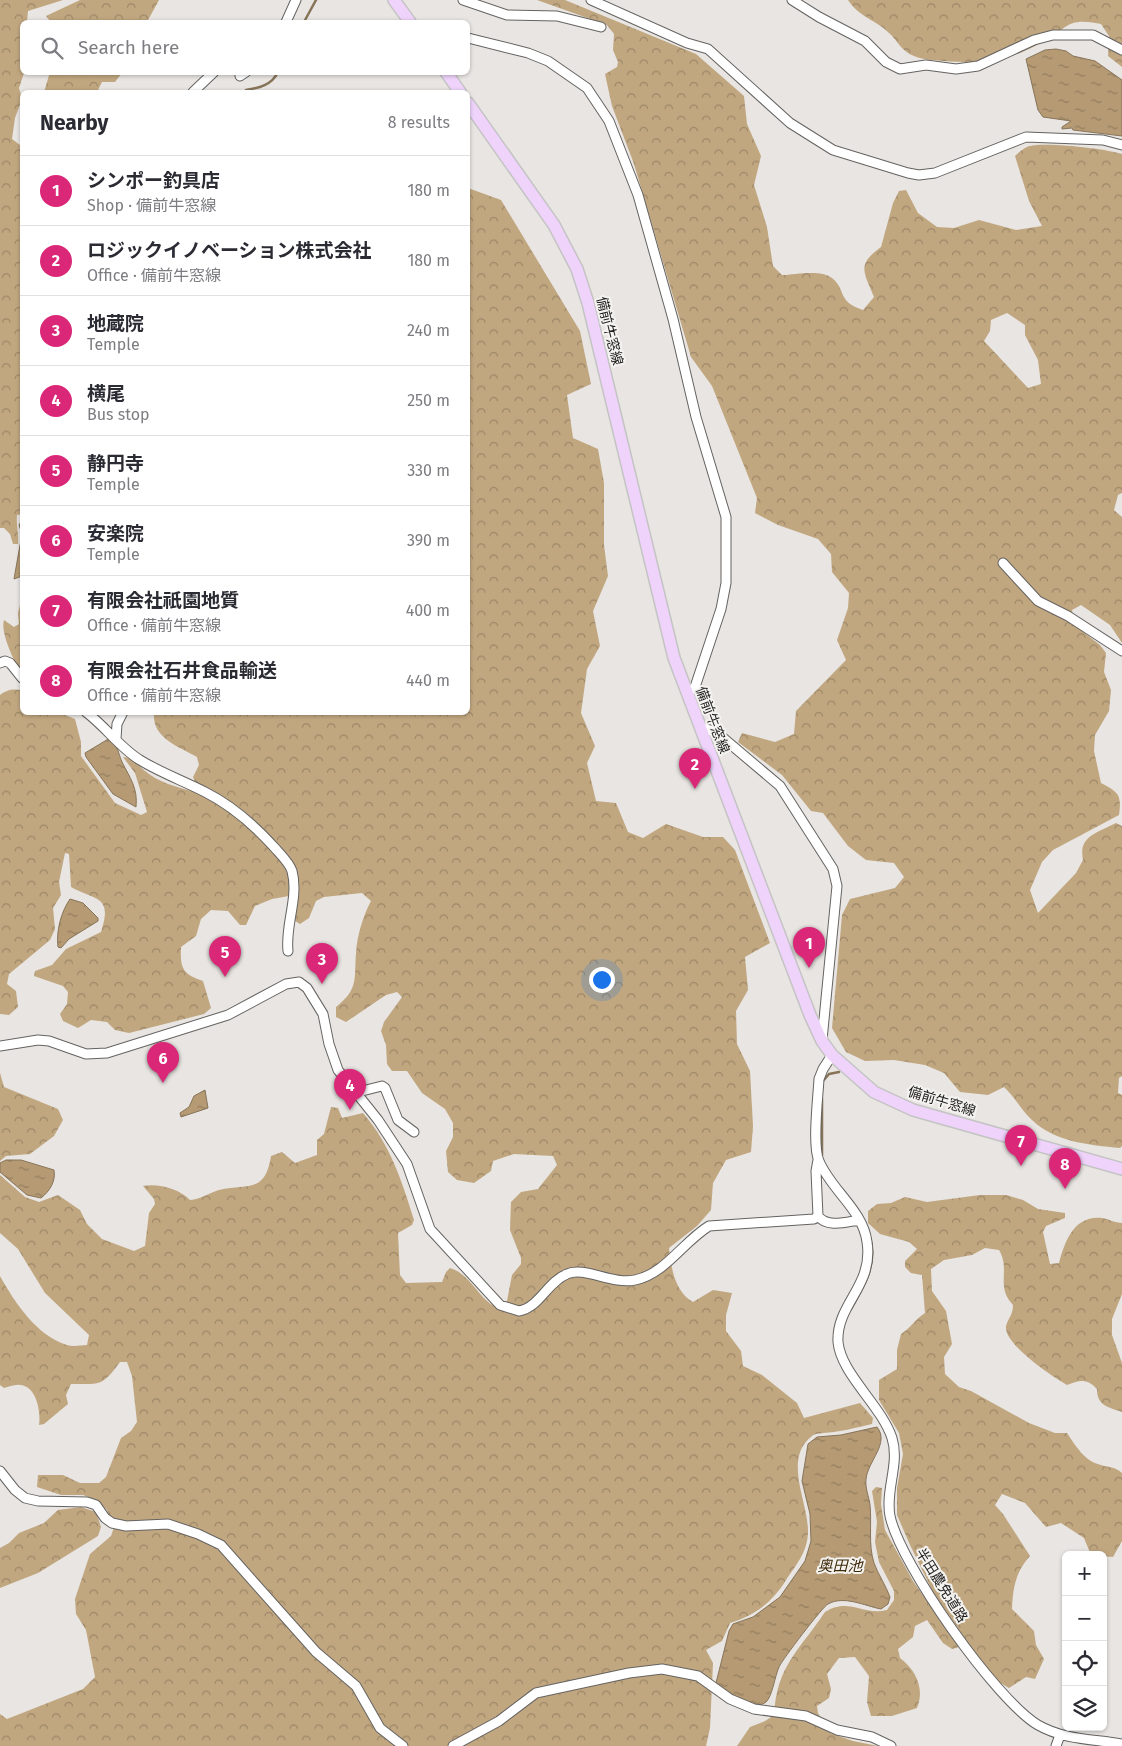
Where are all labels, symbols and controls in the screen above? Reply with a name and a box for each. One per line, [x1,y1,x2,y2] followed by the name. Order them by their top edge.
[20,20,470,75] search box
[38,34,66,62] icon: search
[78,36,179,59] text: Search here
[40,110,108,136] text: Nearby
[388,113,450,132] text: 8 results
[87,169,220,192] text: シンポー釣具店
[52,181,60,200] text: 1
[407,181,450,200] text: 180 m
[87,196,216,215] text: Shop · 備前牛窓線
[87,239,372,262] text: ロジックイノベーション株式会社
[52,251,60,270] text: 2
[407,251,450,270] text: 180 m
[87,266,221,285] text: Office · 備前牛窓線
[593,295,626,367] street label: 備前牛窓線
[87,312,144,335] text: 地蔵院
[52,321,60,340] text: 3
[407,321,450,340] text: 240 m
[87,335,140,354] text: Temple
[87,382,125,405] text: 横尾
[51,391,61,410] text: 4
[407,391,450,410] text: 250 m
[87,405,150,424] text: Bus stop
[87,452,144,475] text: 静円寺
[52,461,60,480] text: 5
[407,461,450,480] text: 330 m
[87,475,140,494] text: Temple
[87,522,144,545] text: 安楽院
[51,531,61,550] text: 6
[407,531,450,550] text: 390 m
[87,545,140,564] text: Temple
[87,589,239,612] text: 有限会社祇園地質
[52,601,60,620] text: 7
[406,601,450,620] text: 400 m
[87,616,221,635] text: Office · 備前牛窓線
[87,659,277,682] text: 有限会社石井食品輸送
[51,671,61,690] text: 8
[406,671,450,690] text: 440 m
[692,684,733,756] street label: 備前牛窓線
[87,686,221,705] text: Office · 備前牛窓線
[679,748,711,789] pin: 2
[793,927,825,968] pin: 1
[209,936,241,977] pin: 5
[306,943,338,984] pin: 3
[589,967,615,993] your location
[147,1042,179,1083] pin: 6
[334,1069,366,1110] pin: 4
[906,1083,978,1120] street label: 備前牛窓線
[1005,1125,1037,1166] pin: 7
[1049,1148,1081,1189] pin: 8
[912,1545,971,1625] street label: 半田農免道路
[1062,1551,1107,1731] map controls
[1062,1551,1107,1596] button: +
[817,1557,864,1575] water label: 奥田池
[1062,1596,1107,1641] button: −
[1062,1641,1107,1686] button: locate
[1062,1686,1107,1731] button: layers

